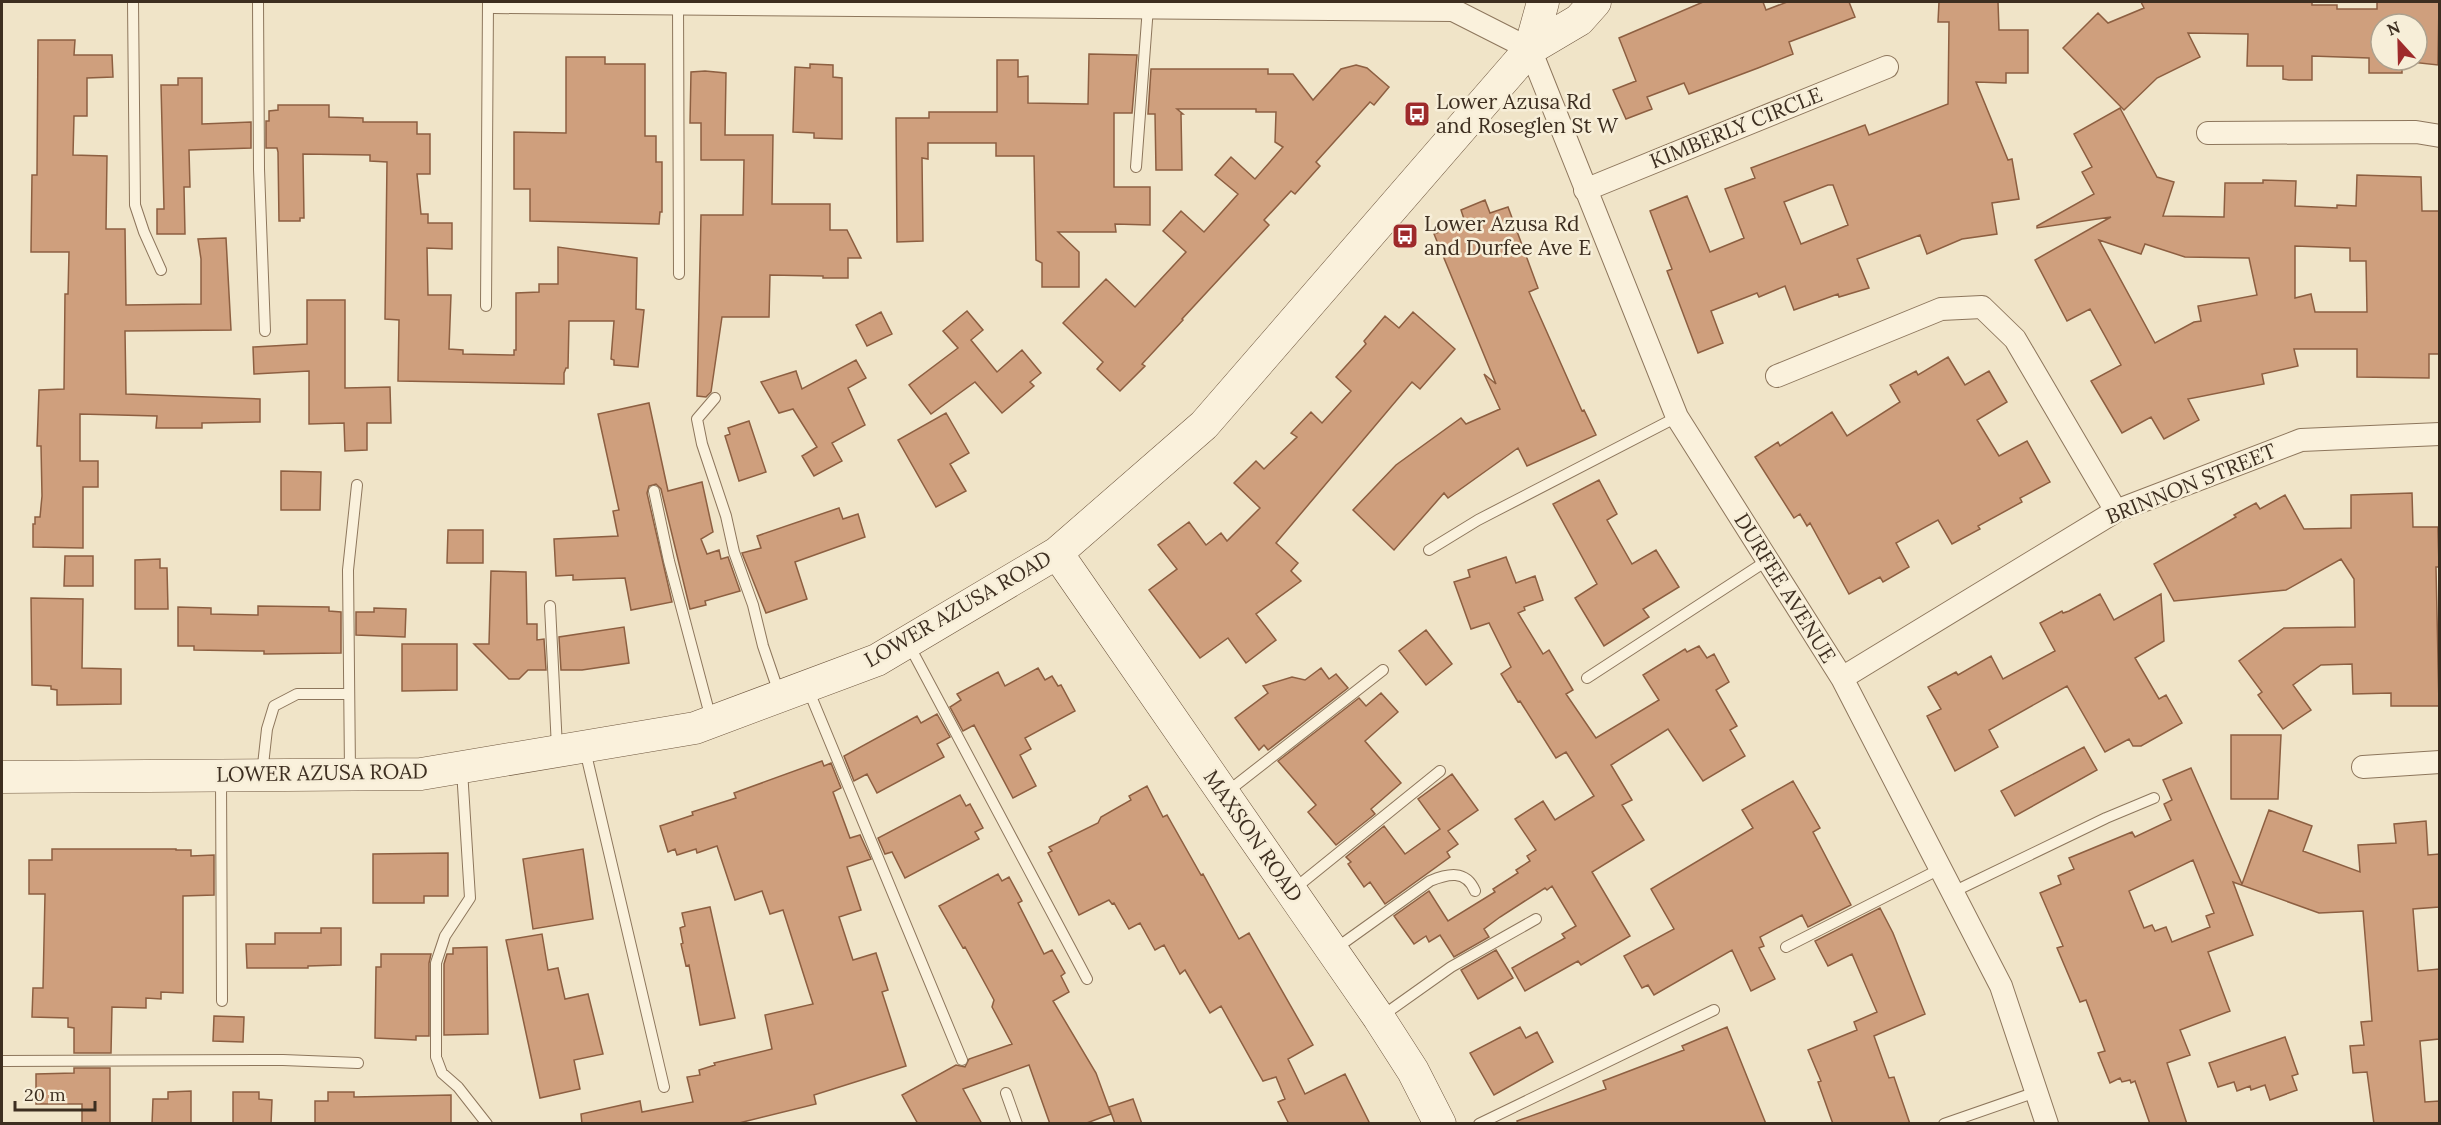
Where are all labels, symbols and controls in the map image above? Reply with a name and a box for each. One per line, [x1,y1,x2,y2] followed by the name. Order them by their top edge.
[2369,12,2429,72] north arrow
[2384,17,2403,40] text: N
[1646,81,1826,174] street label: KIMBERLY CIRCLE
[1436,88,1619,139] place label: Lower Azusa Rd and Roseglen St W
[1402,99,1432,129] bus stop icon: Lower Azusa Rd and Roseglen St W
[1424,210,1591,261] place label: Lower Azusa Rd and Durfee Ave E
[1390,221,1420,251] bus stop icon: Lower Azusa Rd and Durfee Ave E
[2102,437,2280,530] street label: BRINNON STREET
[1728,508,1842,668] street label: DURFEE AVENUE
[859,544,1056,673] street label: LOWER AZUSA ROAD
[216,757,428,788] street label: LOWER AZUSA ROAD
[1198,764,1309,907] street label: MAXSON ROAD
[15,1074,94,1112] scale bar
[24,1083,66,1106] text: 20 m

